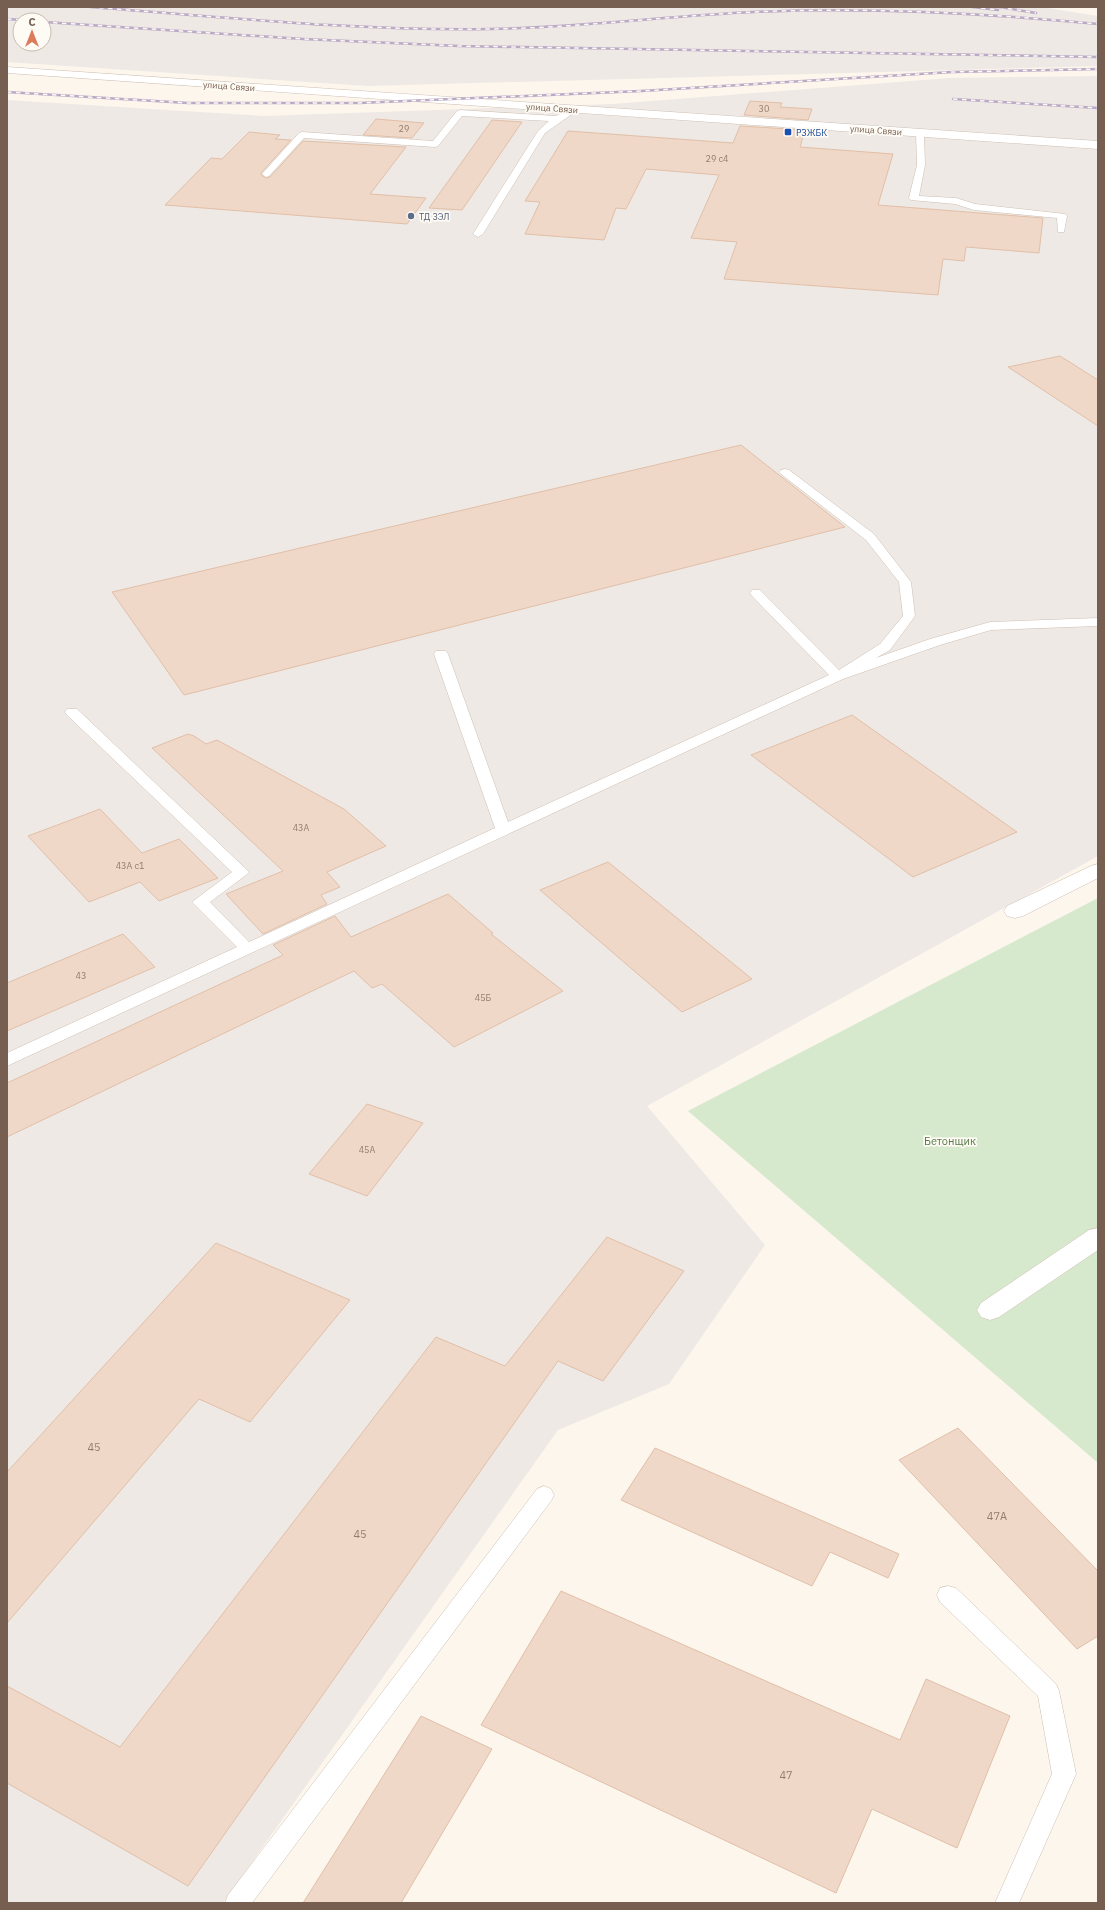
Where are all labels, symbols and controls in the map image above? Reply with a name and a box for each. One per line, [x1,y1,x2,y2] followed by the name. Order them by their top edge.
[12,12,52,52] north arrow
[28,15,36,29] text: С
[203,79,255,93] street label: улица Связи
[526,101,578,115] street label: улица Связи
[759,103,769,114] house number: 30
[399,123,409,134] house number: 29
[850,123,902,137] street label: улица Связи
[783,127,793,137] marker: РЗЖБК
[796,127,827,138] place label: РЗЖБК
[706,153,728,164] house number: 29 с4
[406,211,416,221] marker: ТД ЗЭЛ
[419,211,449,222] place label: ТД ЗЭЛ
[293,822,310,833] house number: 43А
[116,860,144,871] house number: 43А с1
[76,970,86,981] house number: 43
[475,992,492,1003] house number: 45Б
[924,1134,976,1148] park label: Бетонщик
[359,1144,376,1155] house number: 45А
[87,1440,101,1454] house number: 45
[987,1509,1007,1523] house number: 47А
[353,1527,367,1541] house number: 45
[779,1768,793,1782] house number: 47

